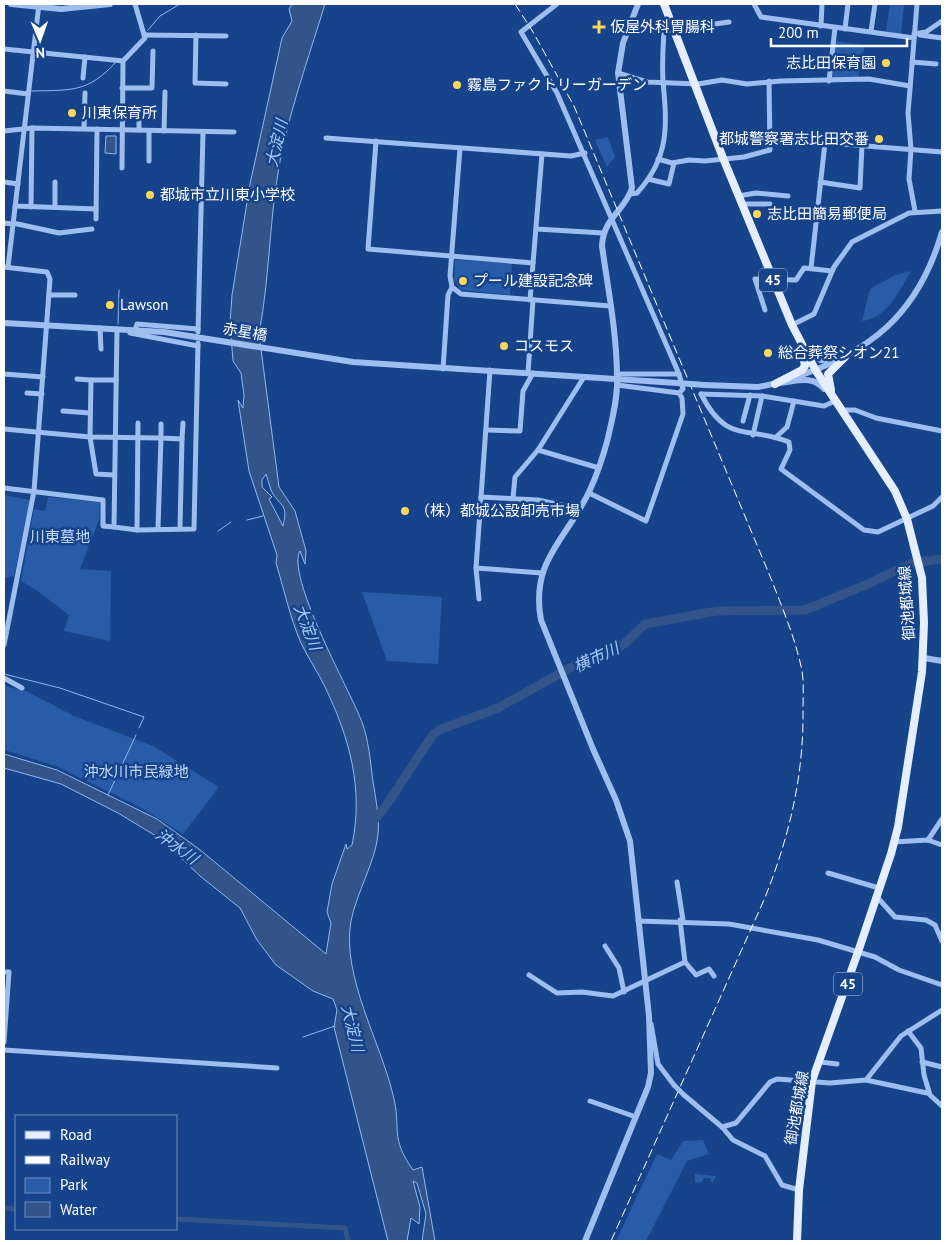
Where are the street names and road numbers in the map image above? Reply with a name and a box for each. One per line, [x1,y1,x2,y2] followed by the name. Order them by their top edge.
[759,268,787,292] road number: 45
[221,318,269,345] street label: 赤星橋
[894,565,919,641] street label: 御池都城線
[834,972,862,996] road number: 45
[781,1069,812,1147] street label: 御池都城線

